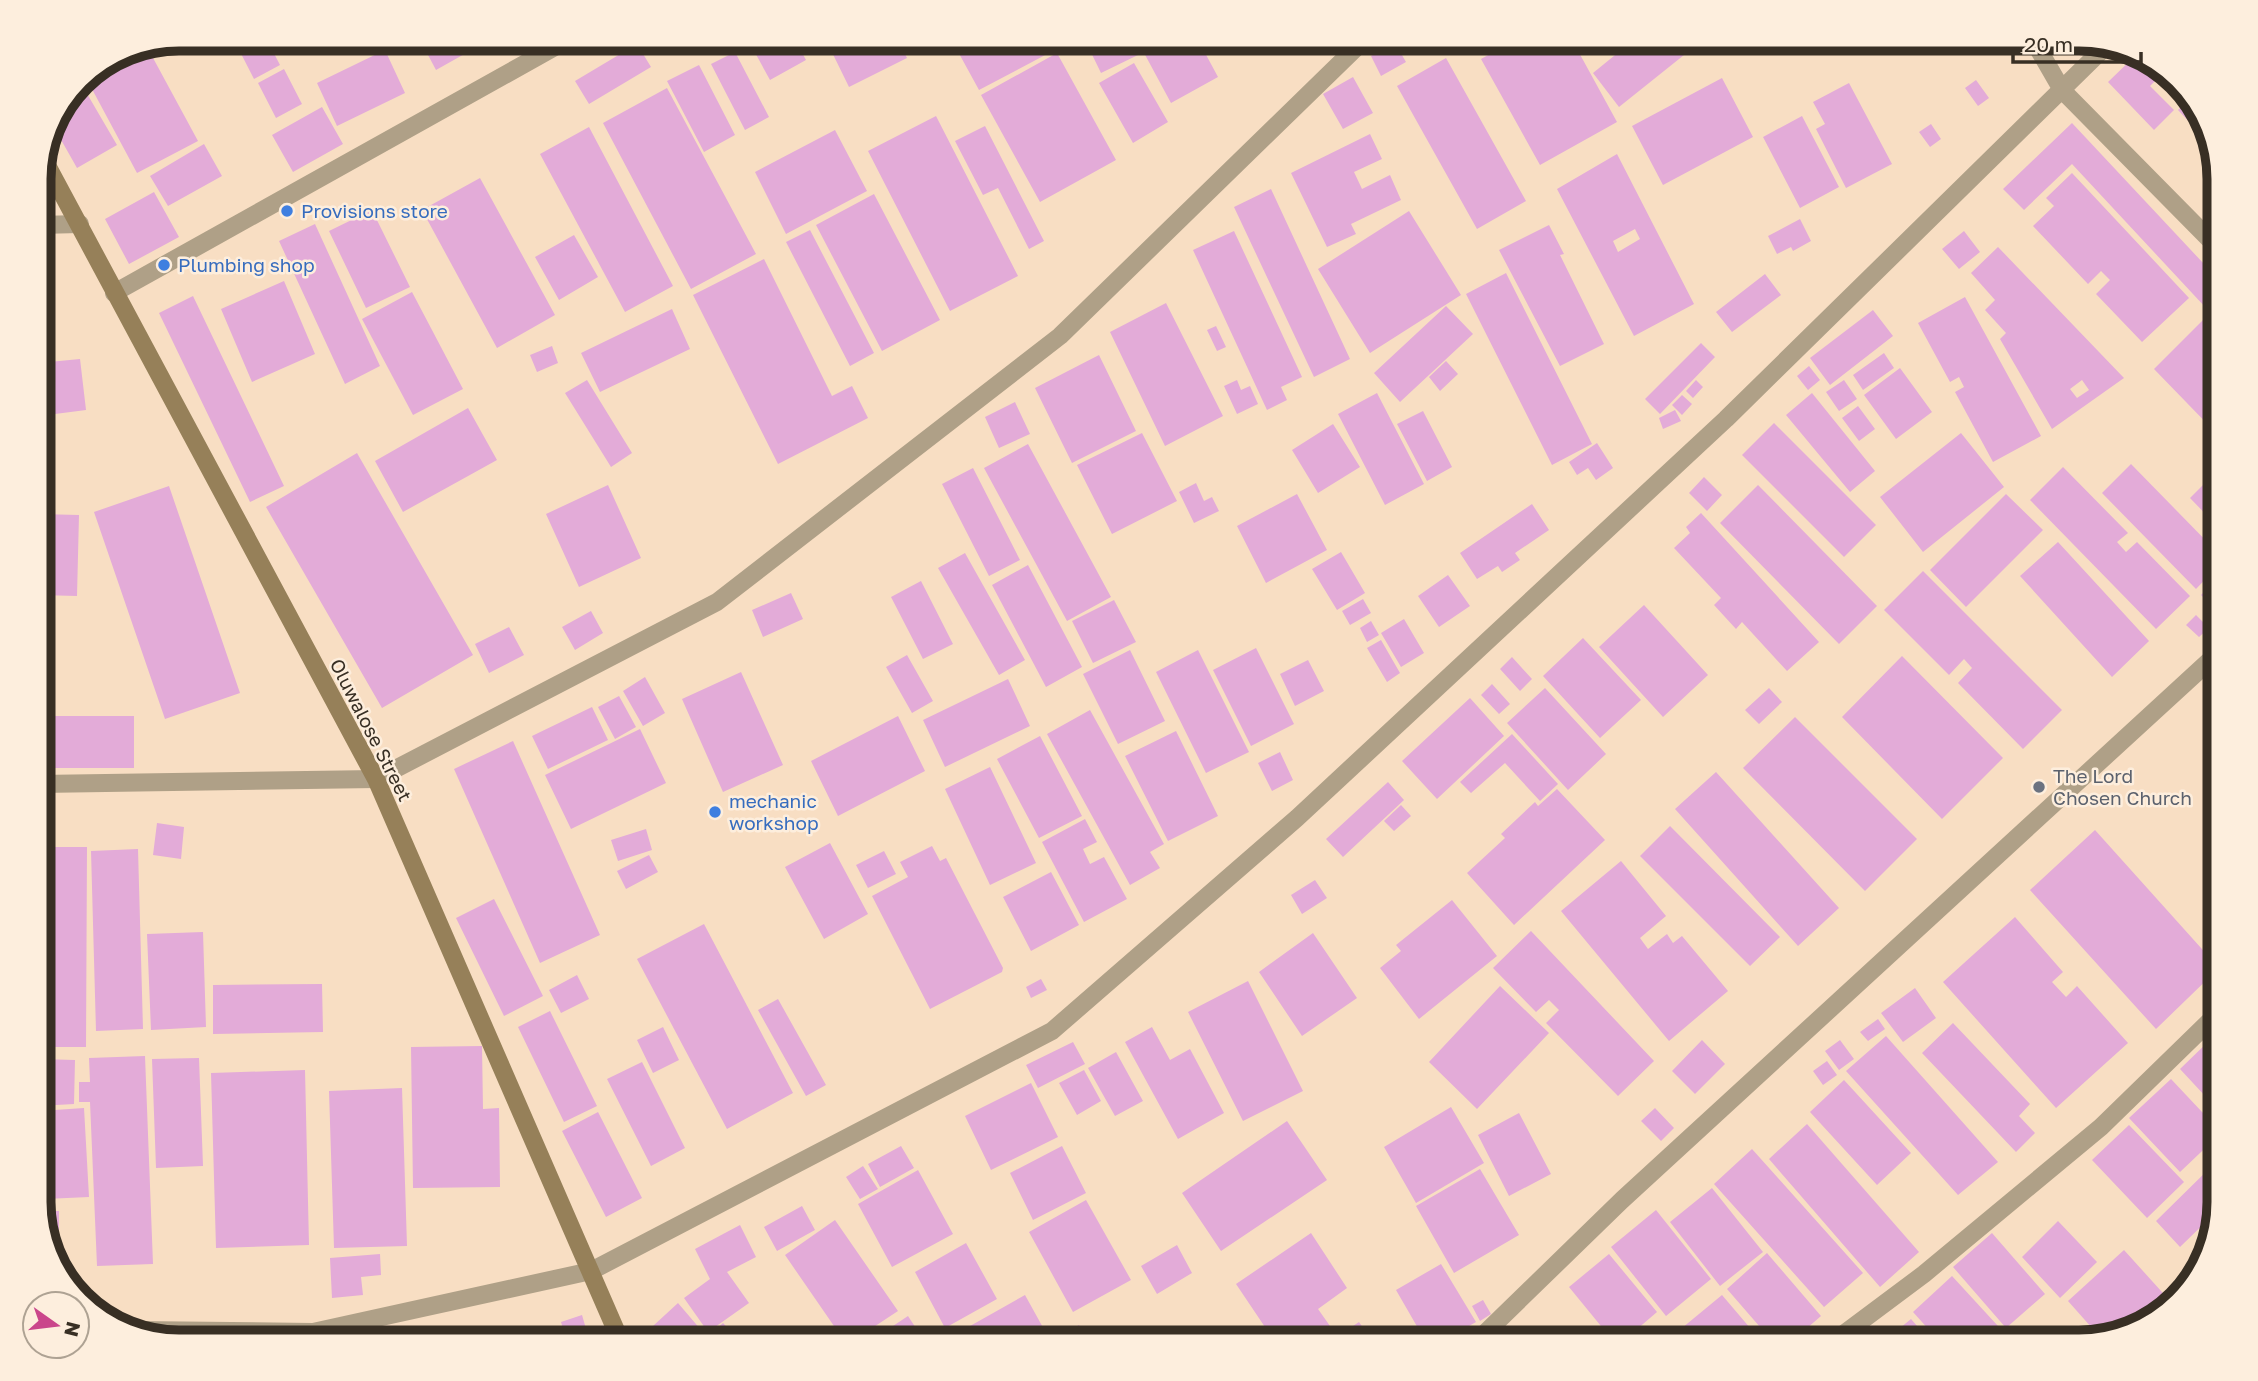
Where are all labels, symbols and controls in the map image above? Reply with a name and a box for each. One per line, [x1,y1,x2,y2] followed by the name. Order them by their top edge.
[2013,21,2141,65] scale bar
[2024,31,2073,57] text: 20 m
[301,199,448,222] place label: Provisions store
[279,203,295,219] marker: Provisions store
[178,253,315,276] place label: Plumbing shop
[156,257,172,273] marker: Plumbing shop
[326,655,417,805] street label: Oluwalose Street
[2053,764,2192,809] place label: The Lord Chosen Church
[2031,779,2047,795] marker: The Lord Chosen Church
[729,789,819,834] place label: mechanic workshop
[707,804,723,820] marker: mechanic workshop
[21,1290,91,1360] north arrow
[60,1319,86,1339] text: N

